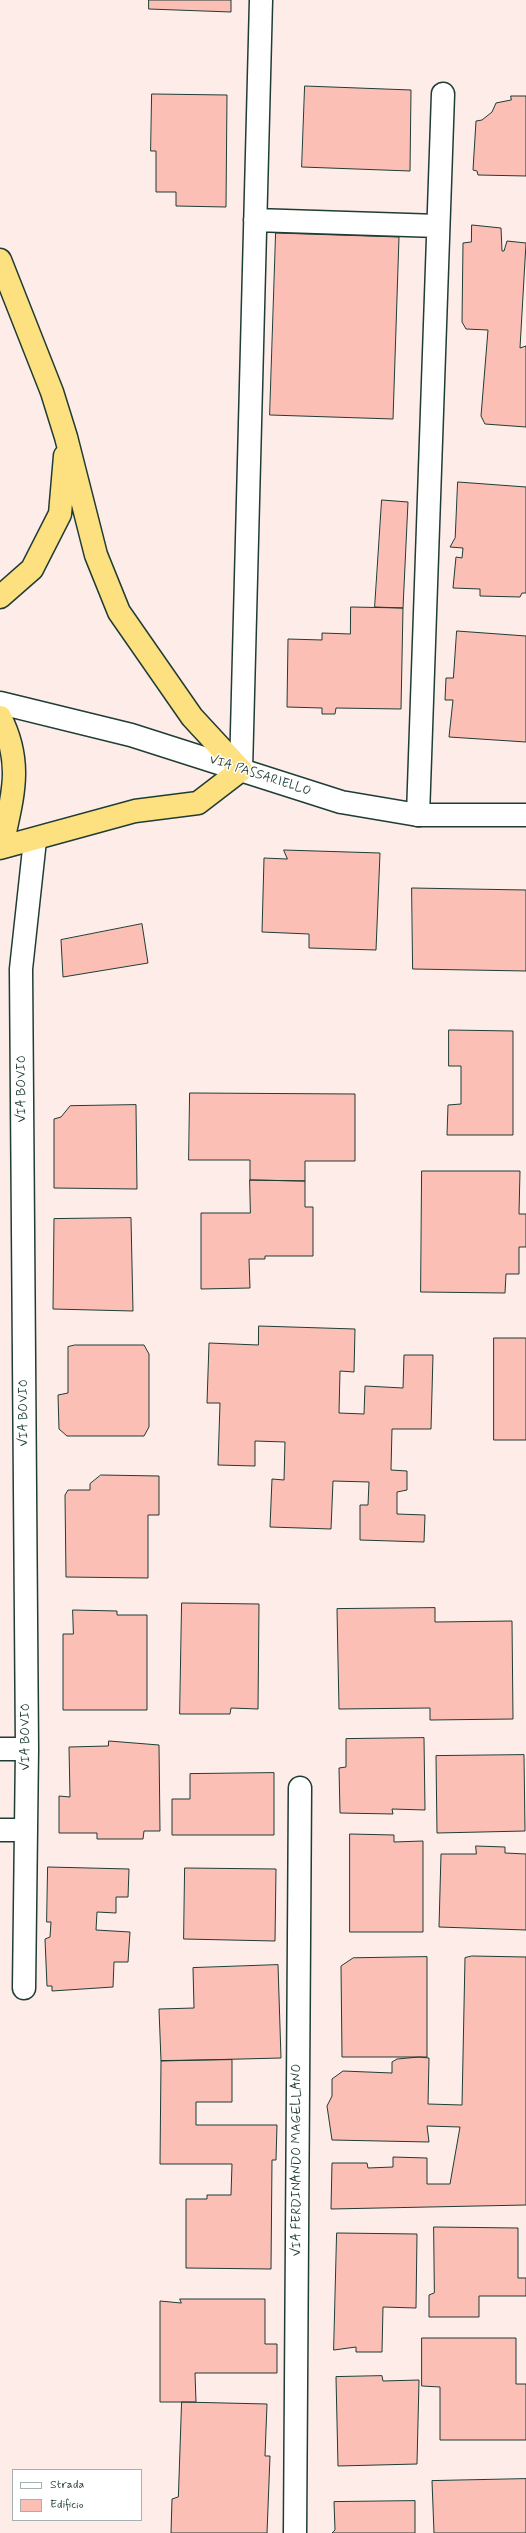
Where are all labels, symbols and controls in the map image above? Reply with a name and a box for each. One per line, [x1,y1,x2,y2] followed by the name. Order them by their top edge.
[207,752,313,800] street label: VIA PASSARIELLO
[14,1055,30,1123] street label: VIA BOVIO
[16,1379,32,1447] street label: VIA BOVIO
[18,1703,34,1771] street label: VIA BOVIO
[289,2064,305,2256] street label: VIA FERDINANDO MAGELLANO
[12,2469,142,2521] legend
[50,2477,84,2493] text: Strada
[50,2497,84,2513] text: Edificio

